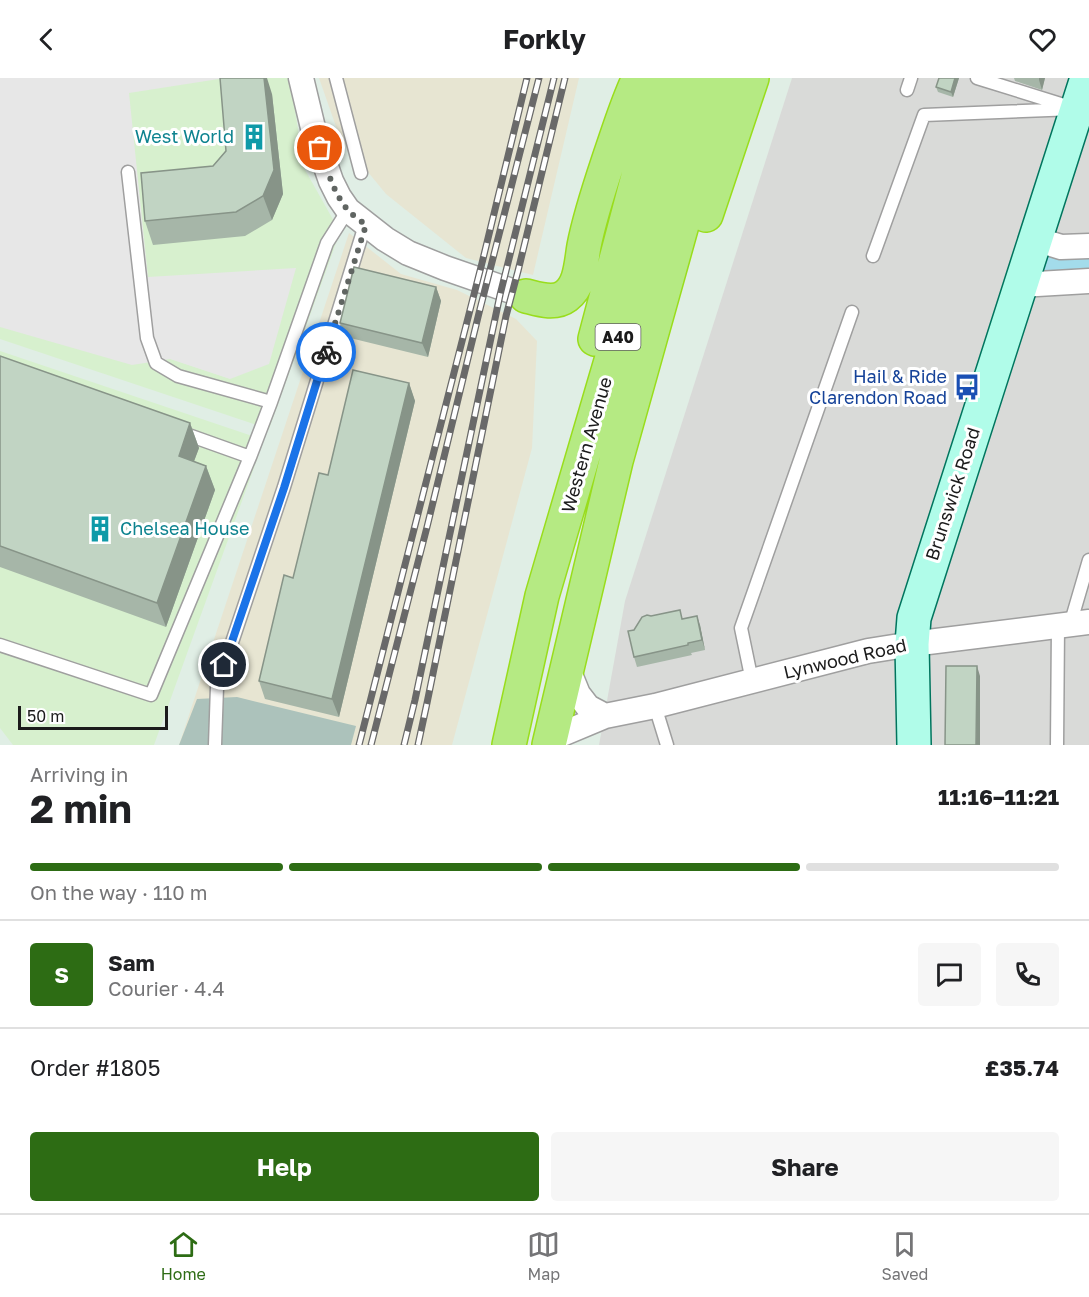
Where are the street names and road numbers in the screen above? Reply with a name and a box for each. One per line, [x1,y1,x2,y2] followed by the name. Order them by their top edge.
[596,324,640,350] road number: A40
[556,374,616,515] street label: Western Avenue
[920,424,984,563] street label: Brunswick Road
[781,633,908,683] street label: Lynwood Road

